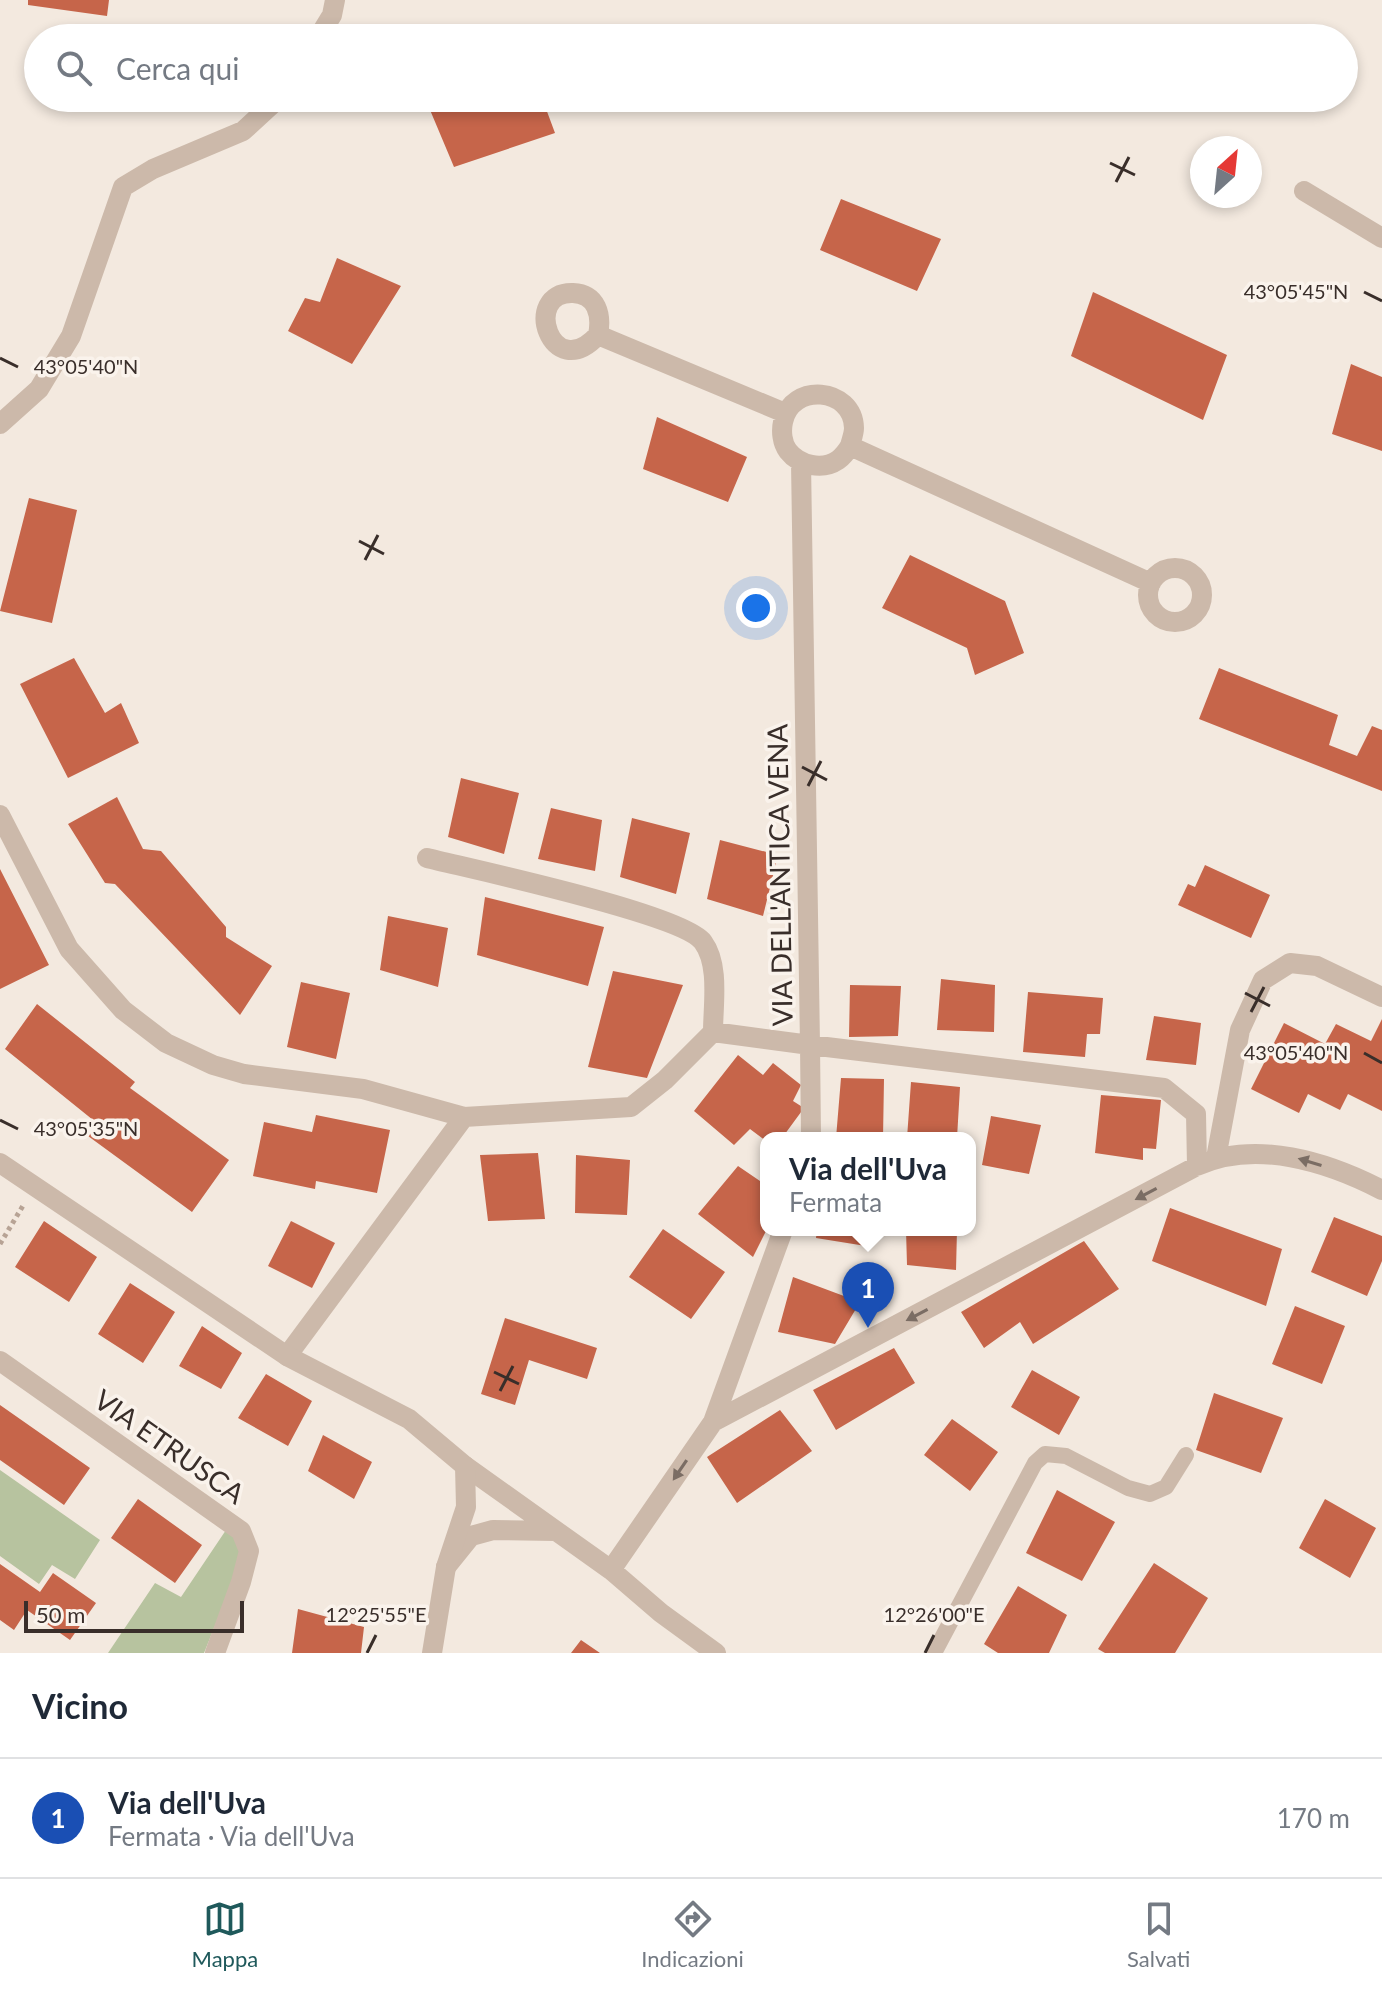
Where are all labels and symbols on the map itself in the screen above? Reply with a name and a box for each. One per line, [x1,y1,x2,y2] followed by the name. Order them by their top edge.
[1190,136,1262,208] north arrow
[1244,279,1348,303] text: 43°05'45"N
[34,354,138,378] text: 43°05'40"N
[736,588,776,628] your location
[759,723,799,1027] street label: VIA DELL'ANTICA VENA
[1244,1040,1348,1064] text: 43°05'40"N
[34,1116,138,1140] text: 43°05'35"N
[1297,1155,1321,1168] one-way arrow
[1135,1187,1158,1200] one-way arrow
[842,1262,894,1328] pin: 1
[905,1309,928,1322] one-way arrow
[88,1382,252,1510] street label: VIA ETRUSCA
[673,1459,688,1480] one-way arrow
[24,1597,244,1633] scale bar
[326,1602,426,1626] text: 12°25'55"E
[884,1602,984,1626] text: 12°26'00"E

